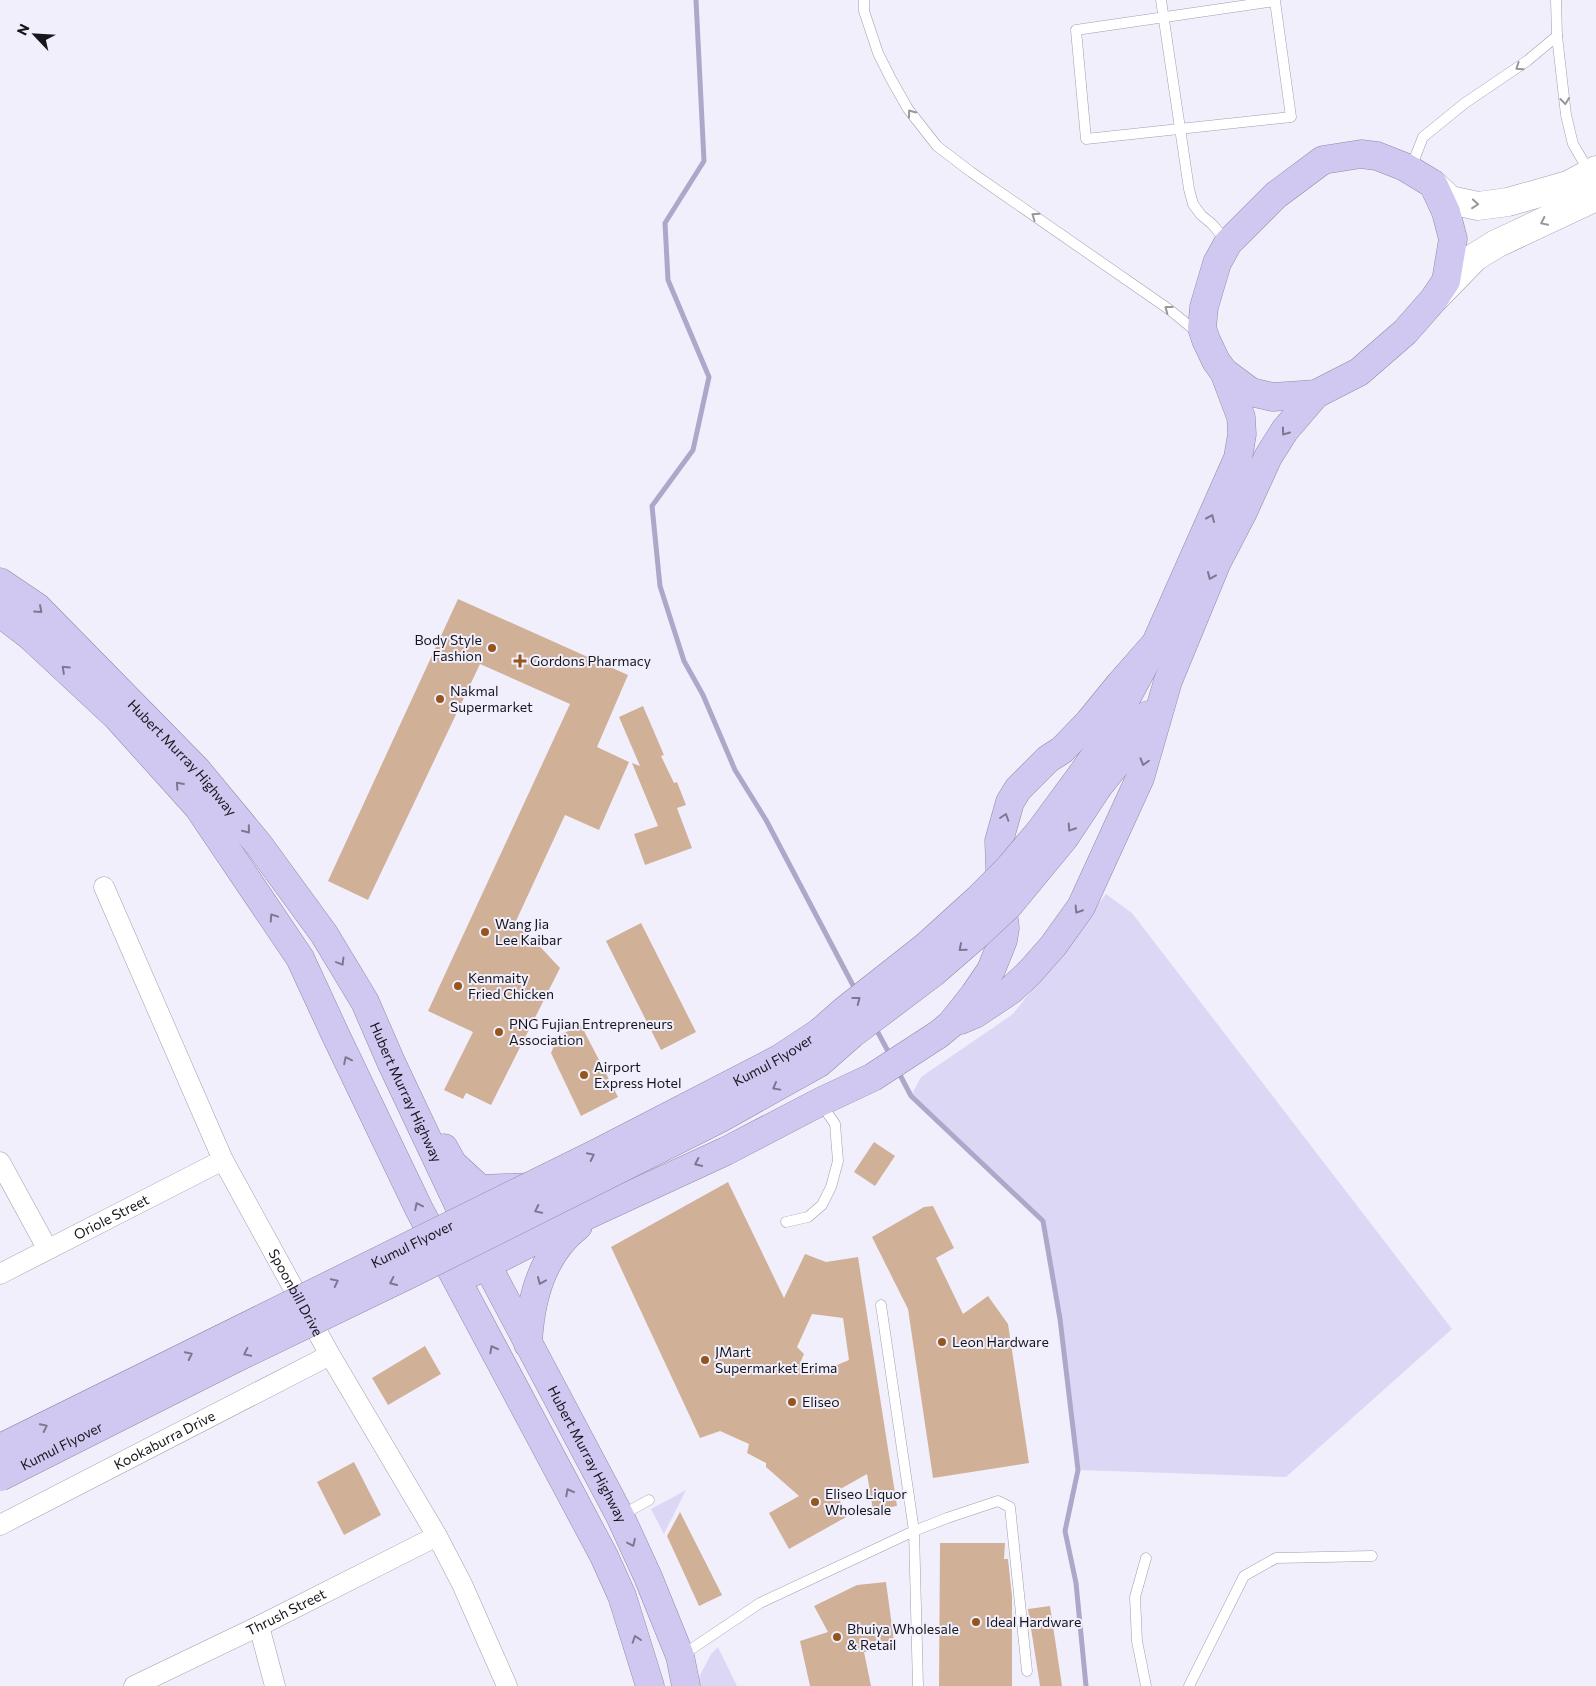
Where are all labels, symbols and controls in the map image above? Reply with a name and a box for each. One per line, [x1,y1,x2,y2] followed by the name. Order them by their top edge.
[10,10,60,60] north arrow
[13,21,33,38] text: N
[1515,61,1524,70] one-way arrow
[1559,97,1570,105] one-way arrow
[909,110,917,119] one-way arrow
[1472,198,1480,209] one-way arrow
[1031,213,1041,222] one-way arrow
[1540,216,1549,226] one-way arrow
[1164,306,1174,315] one-way arrow
[1282,426,1291,436] one-way arrow
[1205,514,1216,523] one-way arrow
[1207,571,1218,580] one-way arrow
[34,604,43,613] one-way arrow
[415,631,482,664] place label: Body Style Fashion
[486,642,498,654] marker: Body Style Fashion
[530,652,651,669] place label: Gordons Pharmacy
[514,655,526,667] marker: Gordons Pharmacy
[62,666,71,675] one-way arrow
[450,682,533,715] place label: Nakmal Supermarket
[434,693,446,705] marker: Nakmal Supermarket
[125,696,240,819] street label: Hubert Murray Highway
[1140,757,1150,765] one-way arrow
[175,782,184,791] one-way arrow
[1000,813,1010,821] one-way arrow
[1068,822,1077,832] one-way arrow
[241,824,249,833] one-way arrow
[1075,904,1084,913] one-way arrow
[270,913,279,923] one-way arrow
[495,915,562,948] place label: Wang Jia Lee Kaibar
[479,926,491,938] marker: Wang Jia Lee Kaibar
[959,942,968,951] one-way arrow
[335,957,345,966] one-way arrow
[468,969,554,1002] place label: Kenmaity Fried Chicken
[452,980,464,992] marker: Kenmaity Fried Chicken
[852,997,861,1006] one-way arrow
[509,1015,673,1048] place label: PNG Fujian Entrepreneurs Association
[367,1019,446,1165] street label: Hubert Murray Highway
[493,1026,505,1038] marker: PNG Fujian Entrepreneurs Association
[730,1030,817,1089] street label: Kumul Flyover
[343,1056,353,1065] one-way arrow
[594,1058,682,1091] place label: Airport Express Hotel
[578,1069,590,1081] marker: Airport Express Hotel
[773,1081,782,1091] one-way arrow
[585,1152,594,1162] one-way arrow
[694,1157,703,1168] one-way arrow
[71,1190,152,1243] street label: Oriole Street
[413,1202,424,1211] one-way arrow
[534,1203,543,1214] one-way arrow
[368,1216,457,1271] street label: Kumul Flyover
[265,1246,327,1339] street label: Spoonbill Drive
[389,1276,398,1286] one-way arrow
[536,1276,547,1285] one-way arrow
[330,1278,339,1289] one-way arrow
[952,1333,1049,1350] place label: Leon Hardware
[936,1336,948,1348] marker: Leon Hardware
[715,1343,837,1376] place label: JMart Supermarket Erima
[489,1345,499,1354] one-way arrow
[243,1347,252,1357] one-way arrow
[184,1351,193,1361] one-way arrow
[699,1354,711,1366] marker: JMart Supermarket Erima
[544,1383,631,1525] street label: Hubert Murray Highway
[802,1393,840,1410] place label: Eliseo
[786,1396,798,1408] marker: Eliseo
[111,1407,218,1473] street label: Kookaburra Drive
[17,1417,106,1473] street label: Kumul Flyover
[39,1423,48,1433] one-way arrow
[825,1485,907,1518] place label: Eliseo Liquor Wholesale
[565,1489,575,1498] one-way arrow
[809,1496,821,1508] marker: Eliseo Liquor Wholesale
[625,1538,636,1547] one-way arrow
[243,1584,329,1639] street label: Thrush Street
[986,1613,1081,1630] place label: Ideal Hardware
[970,1616,982,1628] marker: Ideal Hardware
[847,1620,959,1653] place label: Bhuiya Wholesale & Retail
[831,1631,843,1643] marker: Bhuiya Wholesale & Retail
[632,1636,642,1644] one-way arrow

